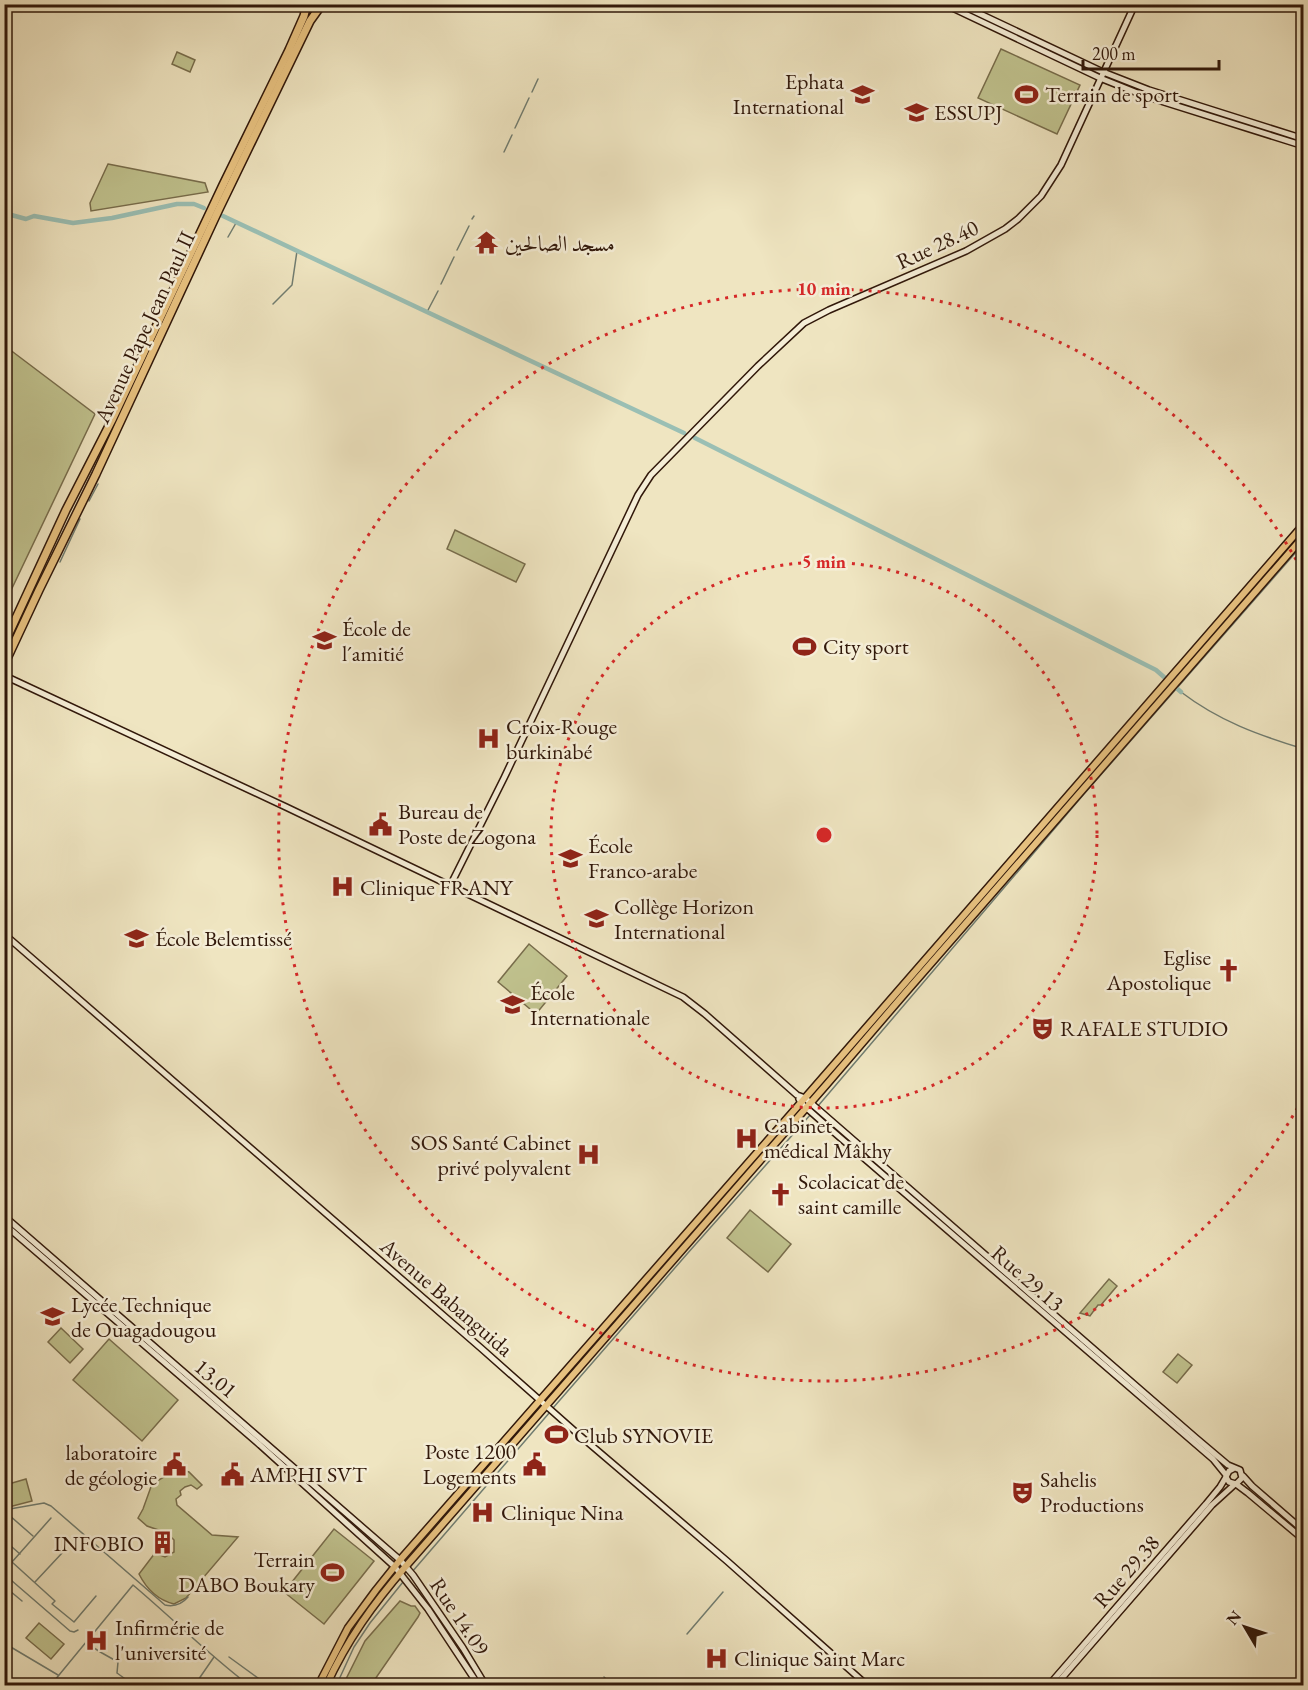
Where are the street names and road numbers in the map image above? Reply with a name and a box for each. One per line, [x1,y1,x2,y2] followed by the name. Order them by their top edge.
[891,213,983,276] street label: Rue 28.40
[87,226,202,429] street label: Avenue Pape Jean Paul II
[373,1231,519,1363] street label: Avenue Babanguida
[985,1239,1070,1318] street label: Rue 29.13
[188,1352,243,1405] street label: 13.01
[1087,1529,1166,1614] street label: Rue 29.38
[423,1572,496,1661] street label: Rue 14.09

